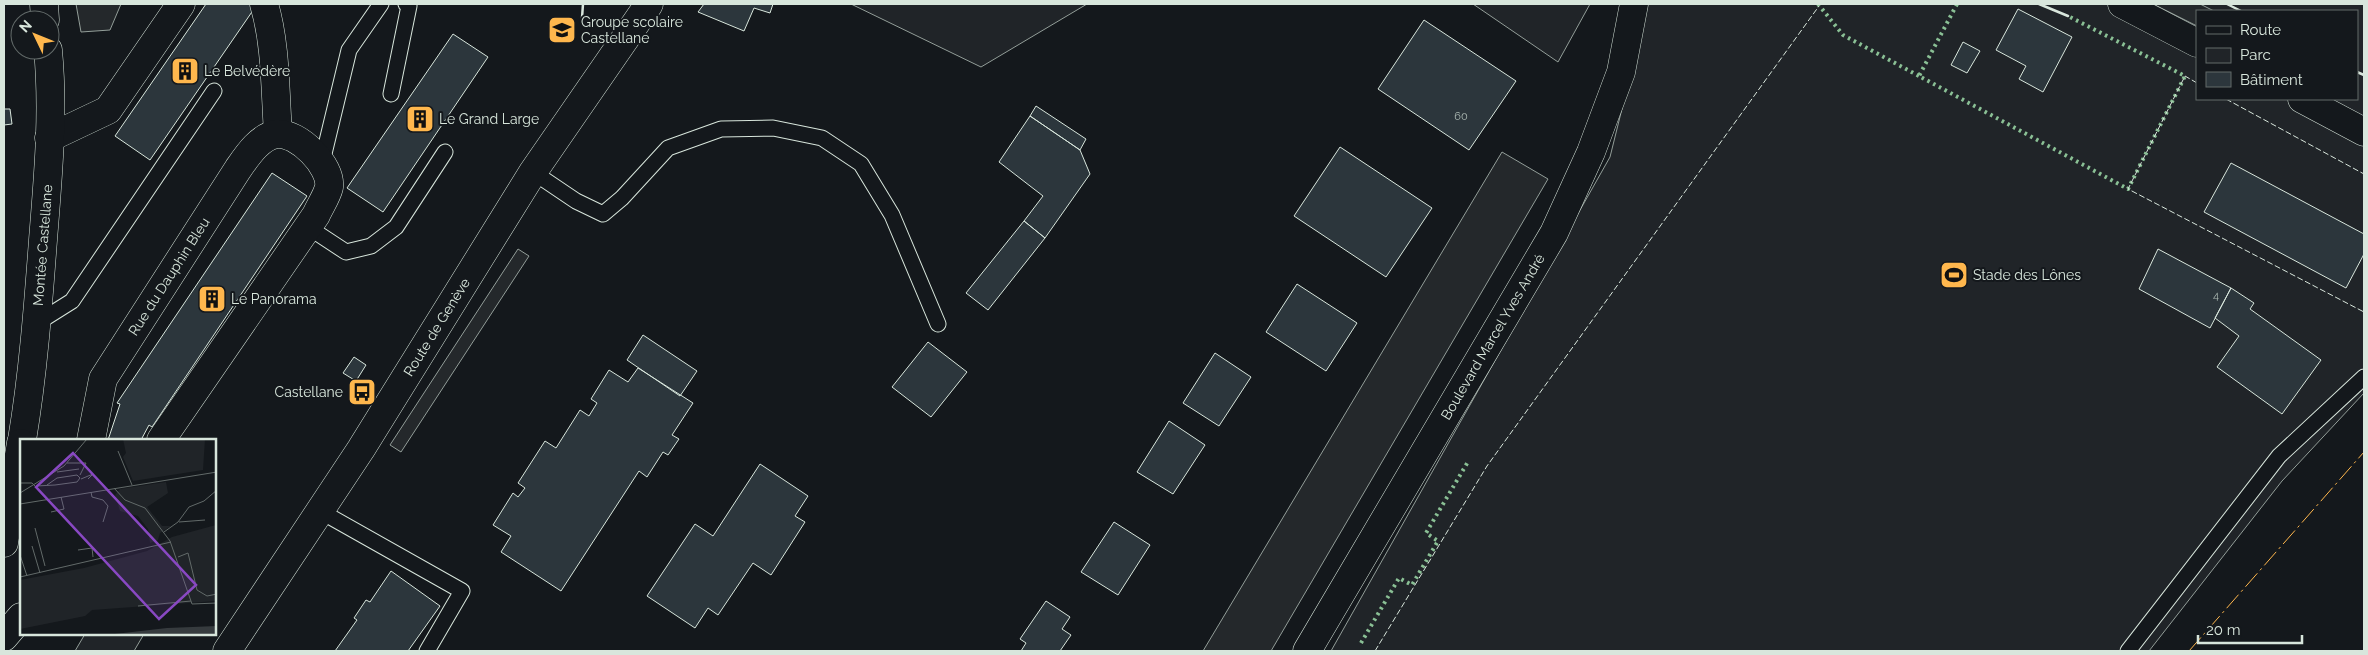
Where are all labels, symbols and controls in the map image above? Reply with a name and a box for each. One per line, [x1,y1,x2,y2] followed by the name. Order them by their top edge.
[10,10,60,60] north arrow
[2196,10,2358,100] legend
[581,14,683,46] place label: Groupe scolaire Castellane
[547,15,577,45] school or university icon: Groupe scolaire Castellane
[16,17,35,35] text: N
[2240,21,2281,39] text: Route
[2240,46,2271,64] text: Parc
[170,56,200,86] building icon: Le Belvédère
[204,63,290,79] place label: Le Belvédère
[2240,71,2303,89] text: Bâtiment
[405,104,435,134] building icon: Le Grand Large
[1454,110,1468,123] house number: 60
[439,111,539,127] place label: Le Grand Large
[30,184,55,306] street label: Montée Castellane
[125,215,213,338] street label: Rue du Dauphin Bleu
[1438,251,1548,423] street label: Boulevard Marcel Yves André
[1939,260,1969,290] sports icon: Stade des Lônes
[1973,267,2081,283] place label: Stade des Lônes
[400,275,473,379] street label: Route de Genève
[197,284,227,314] building icon: Le Panorama
[2213,289,2219,302] house number: 4
[231,291,317,307] place label: Le Panorama
[347,377,377,407] bus stop icon: Castellane
[275,384,343,400] place label: Castellane
[20,439,216,635] inset map
[2198,612,2302,644] scale bar
[2206,621,2241,639] text: 20 m

